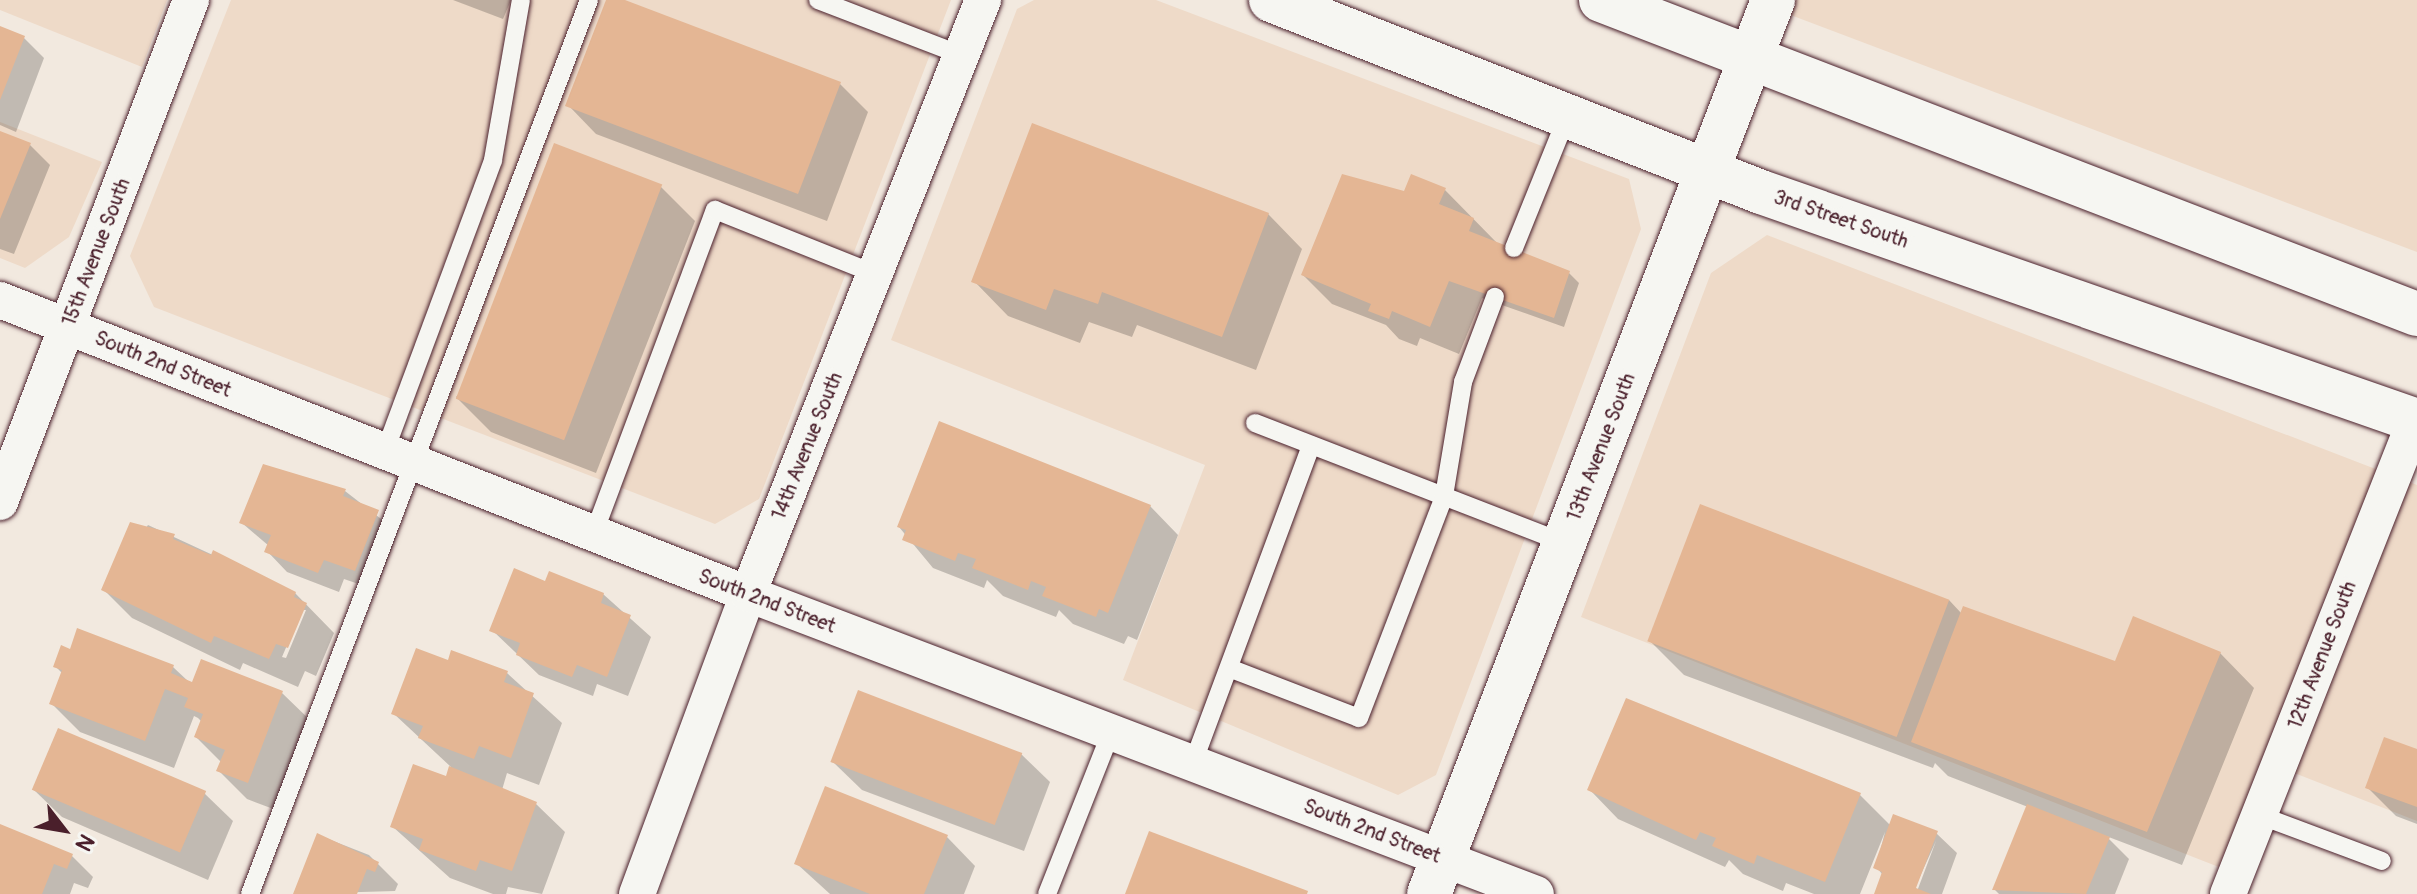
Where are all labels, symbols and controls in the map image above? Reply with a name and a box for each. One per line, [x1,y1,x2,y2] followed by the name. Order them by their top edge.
[57,175,135,329] street label: 15th Avenue South
[1771,185,1911,253] street label: 3rd Street South
[91,326,235,402] street label: South 2nd Street
[766,369,848,523] street label: 14th Avenue South
[1562,370,1640,524] street label: 13th Avenue South
[695,564,839,638] street label: South 2nd Street
[2283,578,2361,732] street label: 12th Avenue South
[24,790,104,870] north arrow
[1300,794,1444,868] street label: South 2nd Street
[69,829,100,856] text: N

